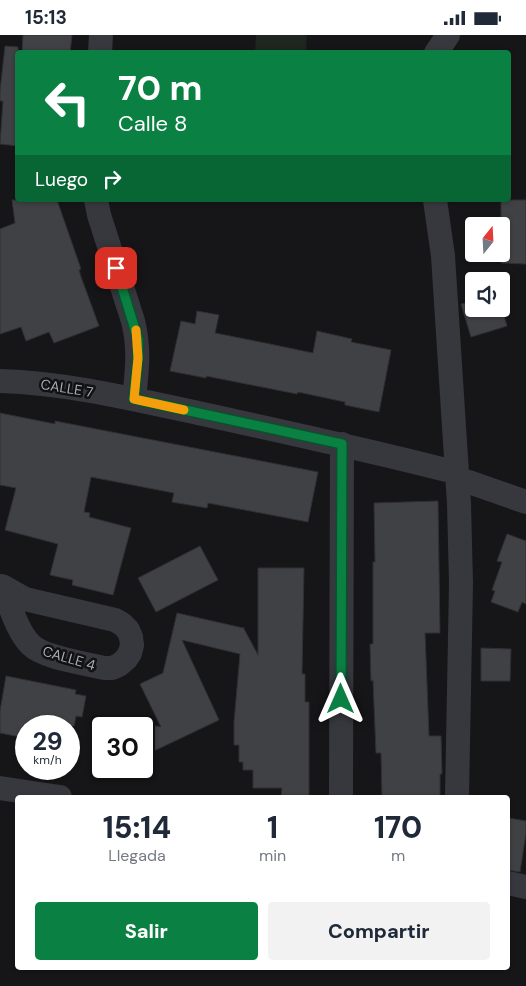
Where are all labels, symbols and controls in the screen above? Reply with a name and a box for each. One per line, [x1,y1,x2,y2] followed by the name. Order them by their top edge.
[25,5,67,30] text: 15:13
[118,65,202,111] text: 70 m
[35,70,100,135] icon: left
[118,109,187,138] text: Calle 8
[98,165,126,193] icon: right
[35,167,88,192] text: Luego
[465,217,510,263] north arrow
[465,217,510,317] map controls
[95,247,137,289] pin
[102,254,130,282] icon: arrive
[465,272,510,317] button: sound
[39,375,95,401] street label: CALLE 7
[41,642,98,674] street label: CALLE 4
[314,672,366,724] position arrow
[90,715,155,780] speed limit sign: 30
[32,725,63,758] text: 29
[33,752,62,768] text: km/h
[103,808,171,847] text: 15:14
[267,808,278,847] text: 1
[374,808,422,847] text: 170
[108,845,166,866] text: Llegada
[259,845,286,866] text: min
[391,845,405,866] text: m
[35,902,258,960] button: Salir
[268,902,490,960] button: Compartir

